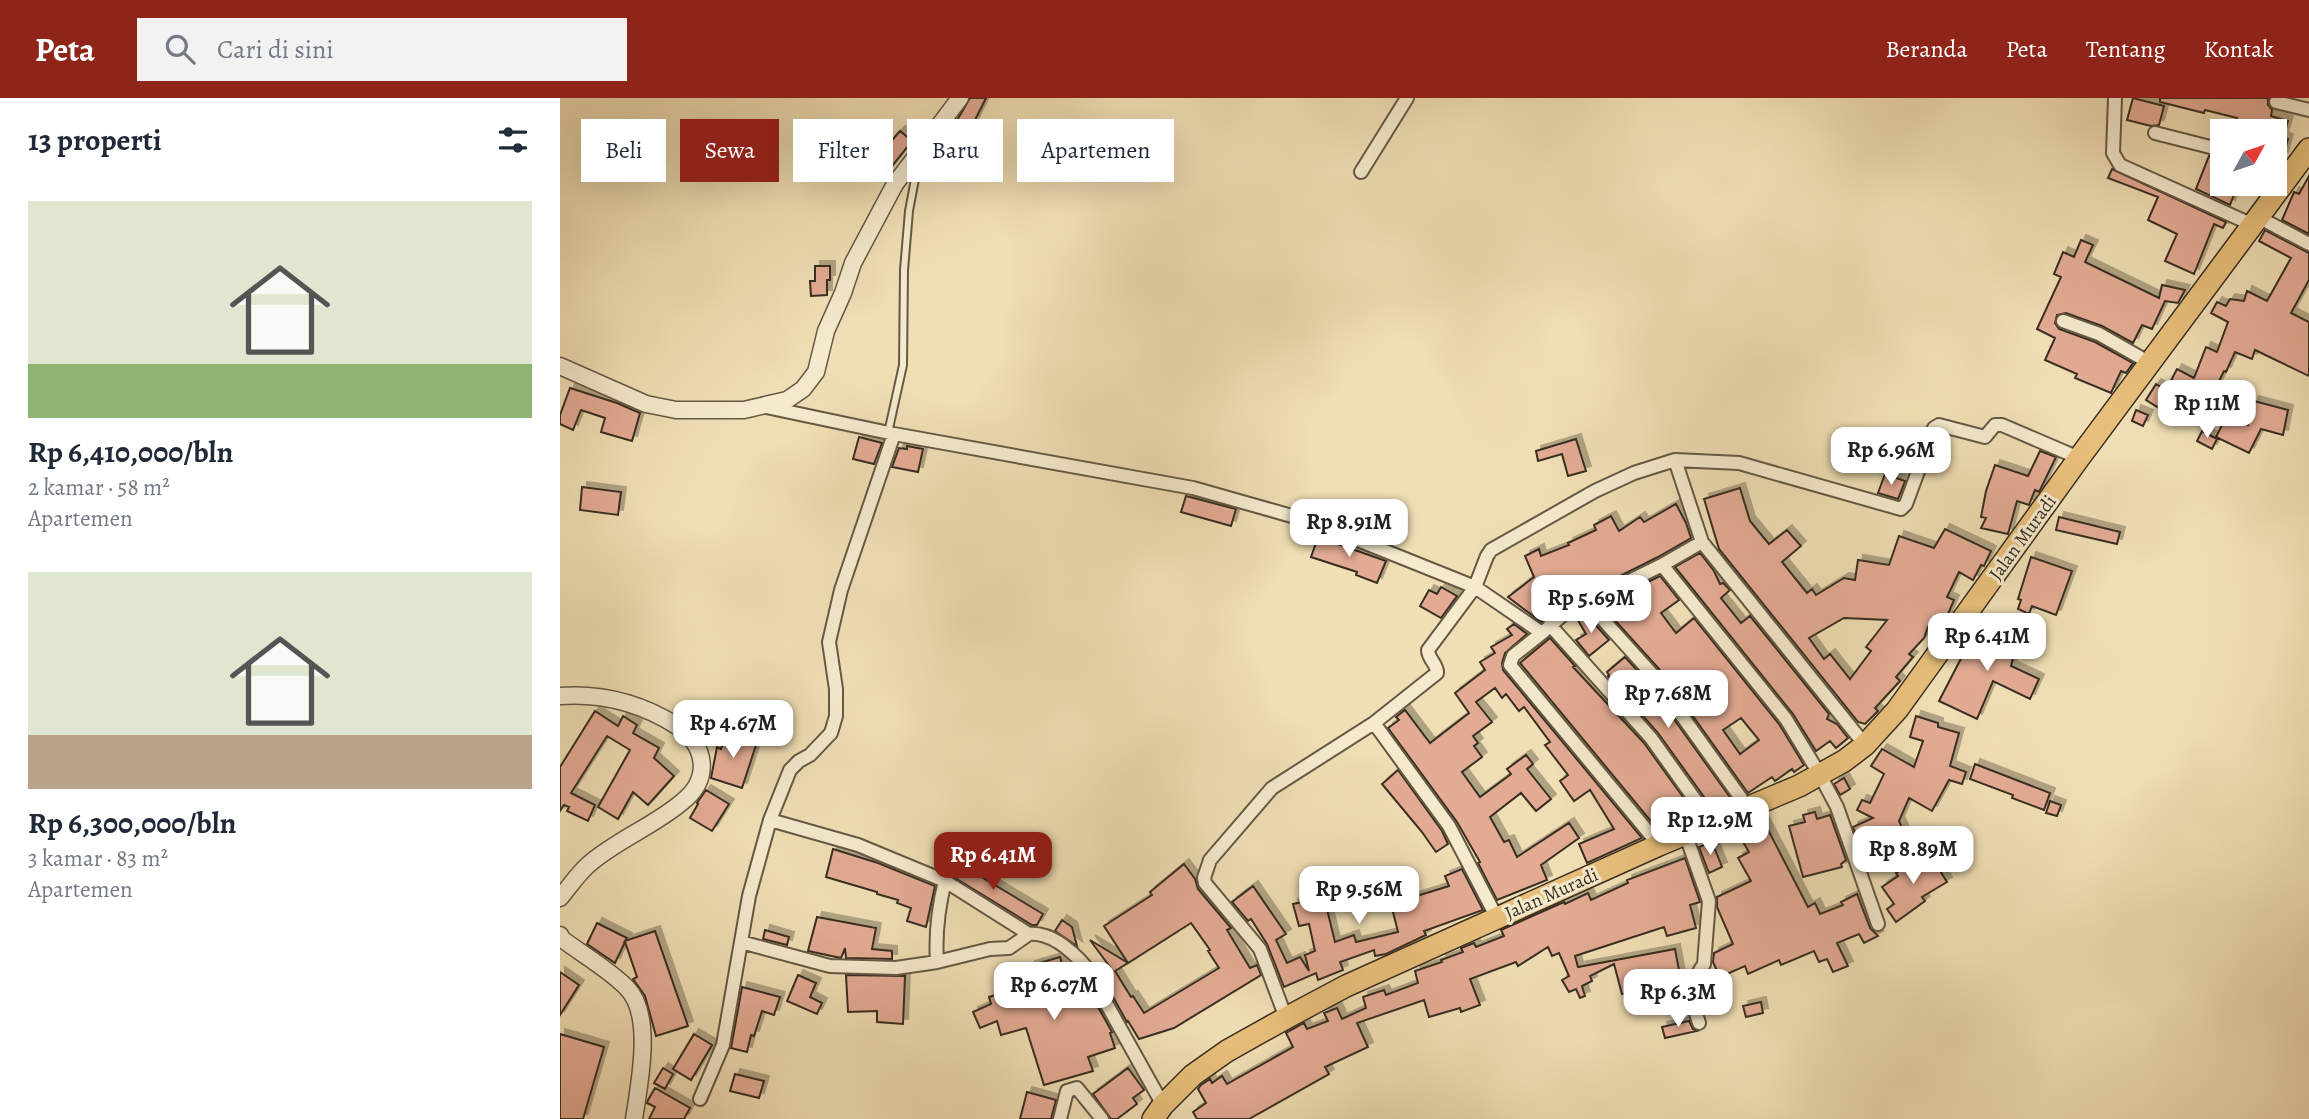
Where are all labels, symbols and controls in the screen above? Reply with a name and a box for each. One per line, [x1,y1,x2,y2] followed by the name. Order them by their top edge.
[137,18,627,81] search box
[35,27,95,72] text: Peta
[161,30,199,68] icon: search
[217,32,334,67] text: Cari di sini
[1885,33,1968,65] text: Beranda
[2006,33,2048,65] text: Peta
[2086,33,2166,65] text: Tentang
[2204,33,2274,65] text: Kontak
[581,119,666,182] chip: Beli
[680,119,779,182] chip: Sewa
[793,119,893,182] chip: Filter
[907,119,1003,182] chip: Baru
[1017,119,1174,182] chip: Apartemen
[2210,119,2287,196] north arrow
[2210,119,2287,196] map controls
[28,120,162,160] text: 13 properti
[494,121,532,159] icon: filters
[217,247,343,373] icon: home
[2150,380,2264,440] pin: Rp 11M
[2174,387,2240,418] text: Rp 11M
[1819,428,1963,487] pin: Rp 6.96M
[28,432,233,472] text: Rp 6,410,000/bln
[1847,434,1935,465] text: Rp 6.96M
[28,472,170,503] text: 2 kamar · 58 m²
[1983,490,2063,586] street label: Jalan Muradi
[1277,500,1421,559] pin: Rp 8.91M
[28,503,133,534] text: Apartemen
[1306,506,1392,537] text: Rp 8.91M
[1519,575,1663,635] pin: Rp 5.69M
[1547,582,1635,613] text: Rp 5.69M
[1915,614,2059,673] pin: Rp 6.41M
[217,618,343,744] icon: home
[1944,620,2030,651] text: Rp 6.41M
[1596,670,1740,730] pin: Rp 7.68M
[1624,677,1712,708] text: Rp 7.68M
[661,700,805,760] pin: Rp 4.67M
[689,707,777,738] text: Rp 4.67M
[1638,798,1782,857] pin: Rp 12.9M
[28,803,236,843] text: Rp 6,300,000/bln
[1667,804,1753,835] text: Rp 12.9M
[1841,826,1985,886] pin: Rp 8.89M
[921,832,1065,892] pin: Rp 6.41M
[1868,833,1958,864] text: Rp 8.89M
[950,839,1036,870] text: Rp 6.41M
[28,843,168,874] text: 3 kamar · 83 m²
[1501,862,1602,926] street label: Jalan Muradi
[1287,866,1431,926] pin: Rp 9.56M
[1315,873,1403,904] text: Rp 9.56M
[28,874,133,905] text: Apartemen
[982,962,1126,1022] pin: Rp 6.07M
[1010,969,1098,1000] text: Rp 6.07M
[1613,970,1743,1029] pin: Rp 6.3M
[1640,976,1716,1007] text: Rp 6.3M

